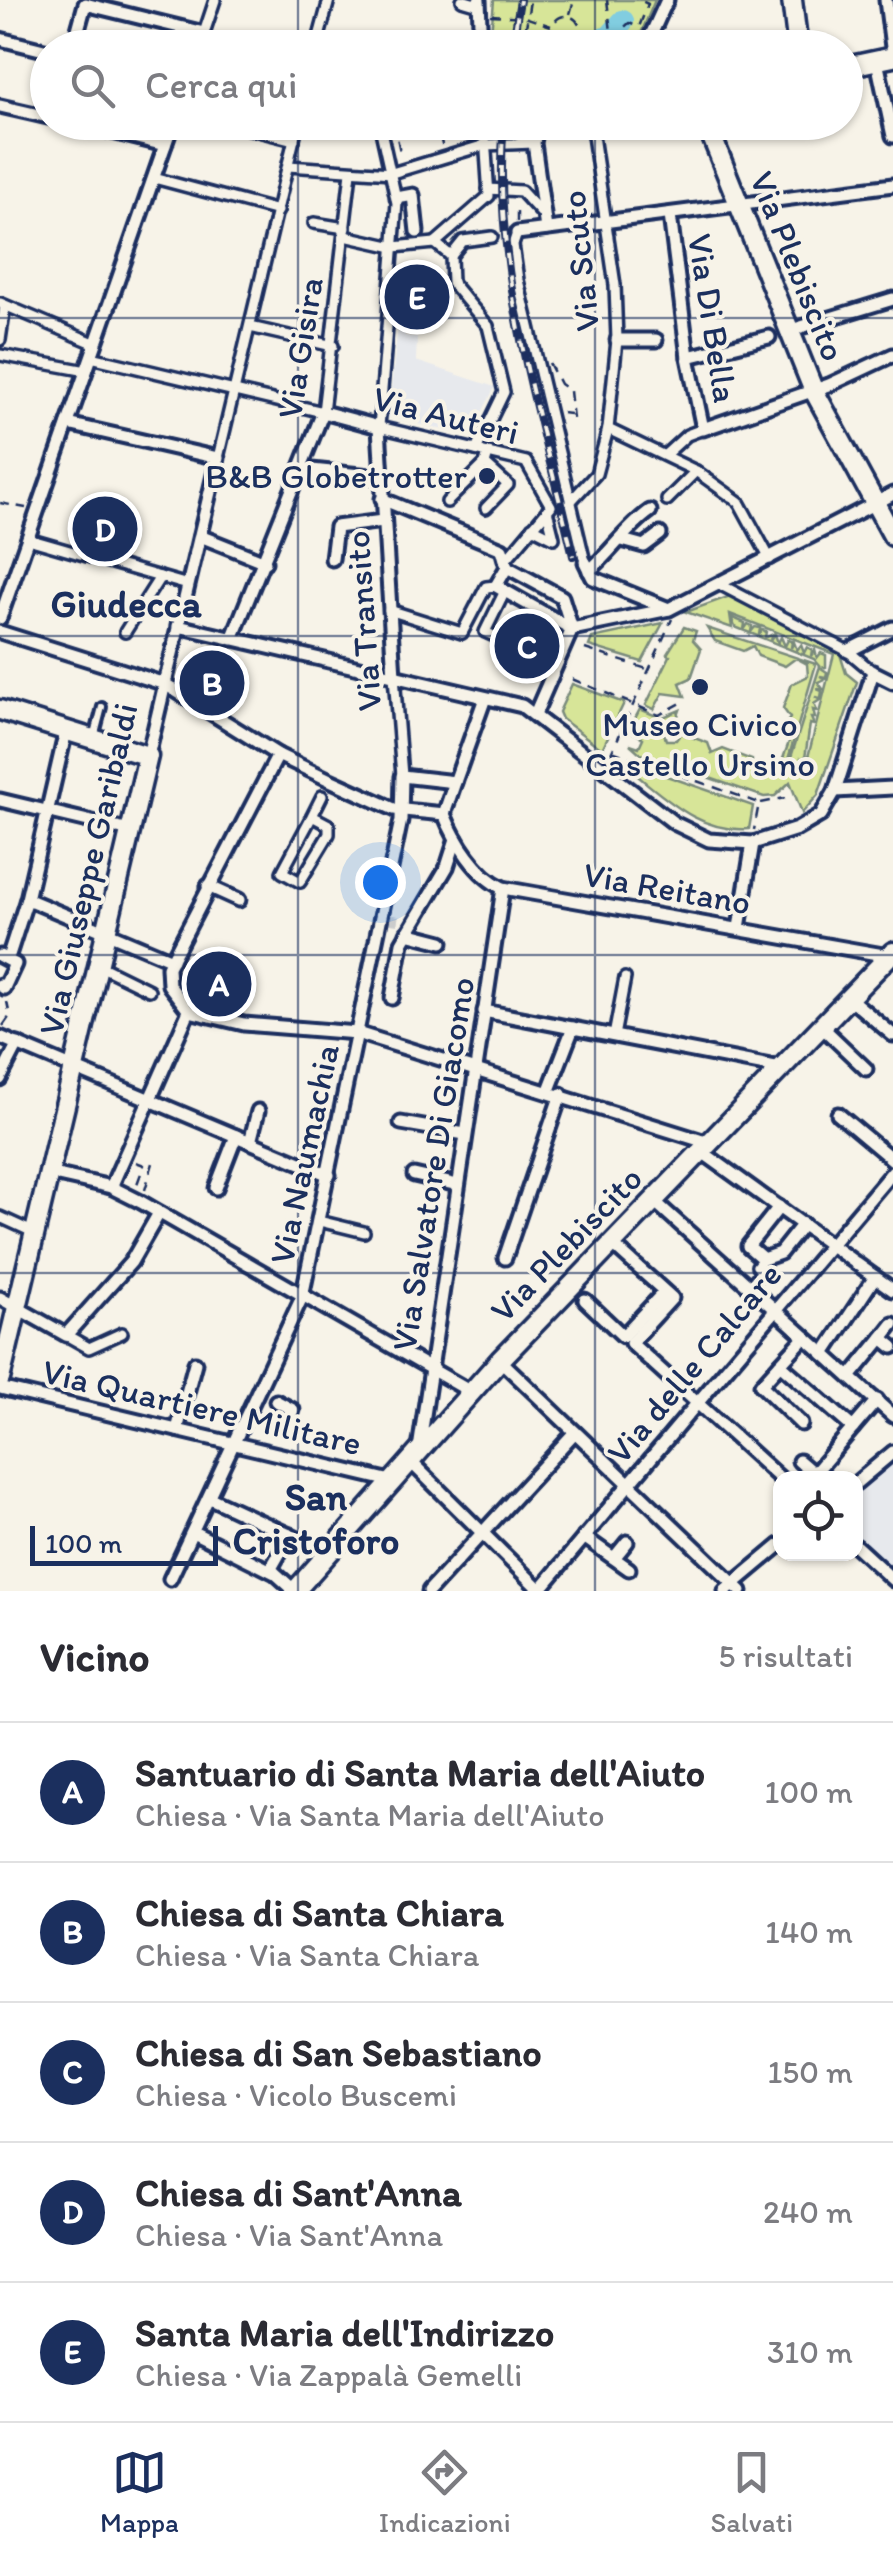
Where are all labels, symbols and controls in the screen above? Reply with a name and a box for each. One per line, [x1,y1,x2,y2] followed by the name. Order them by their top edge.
[30,30,863,140] search box
[65,58,120,113] icon: search
[145,62,297,108] text: Cerca qui
[741,165,855,367] street label: Via Plebiscito
[552,189,608,333] street label: Via Scuto
[679,231,747,405] street label: Via Di Bella
[384,260,450,334] pin: E
[268,274,332,422] street label: Via Gisira
[369,377,523,453] street label: Via Auteri
[205,455,467,497] place label: B&B Globetrotter
[476,465,498,487] marker: B&B Globetrotter
[72,492,138,566] pin: D
[336,529,390,713] street label: Via Transito
[51,581,202,627] district label: Giudecca
[494,608,560,684] pin: C
[180,646,244,720] pin: B
[689,676,711,698] marker: Museo Civico Castello Ursino
[29,699,147,1039] street label: Via Giuseppe Garibaldi
[585,703,815,785] place label: Museo Civico Castello Ursino
[580,853,754,923] street label: Via Reitano
[355,857,406,908] your location
[186,946,252,1022] pin: A
[383,974,483,1354] street label: Via Salvatore Di Giacomo
[260,1040,348,1268] street label: Via Naumachia
[481,1157,651,1331] street label: Via Plebiscito
[598,1254,790,1472] street label: Via delle Calcare
[38,1350,366,1464] street label: Via Quartiere Militare
[773,1471,863,1561] map controls
[773,1471,863,1561] button: locate
[233,1474,399,1564] district label: San Cristoforo
[30,1521,218,1566] scale bar
[45,1526,122,1560] text: 100 m
[40,1631,150,1682] text: Vicino
[719,1637,853,1675] text: 5 risultati
[135,1750,705,1796] text: Santuario di Santa Maria dell'Aiuto
[62,1773,83,1811] text: A
[765,1773,853,1811] text: 100 m
[135,1796,605,1834] text: Chiesa · Via Santa Maria dell'Aiuto
[135,1890,504,1936] text: Chiesa di Santa Chiara
[62,1913,83,1951] text: B
[765,1913,853,1951] text: 140 m
[135,1936,479,1974] text: Chiesa · Via Santa Chiara
[135,2030,542,2076] text: Chiesa di San Sebastiano
[62,2053,83,2091] text: C
[768,2053,853,2091] text: 150 m
[135,2076,457,2114] text: Chiesa · Vicolo Buscemi
[135,2170,462,2216] text: Chiesa di Sant'Anna
[62,2193,83,2231] text: D
[763,2193,853,2231] text: 240 m
[135,2216,443,2254] text: Chiesa · Via Sant'Anna
[135,2310,554,2356] text: Santa Maria dell'Indirizzo
[64,2333,81,2371] text: E
[767,2333,853,2371] text: 310 m
[135,2356,522,2394] text: Chiesa · Via Zappalà Gemelli
[100,2445,179,2539] tab: Mappa
[379,2445,511,2539] tab: Indicazioni
[710,2445,793,2539] tab: Salvati

